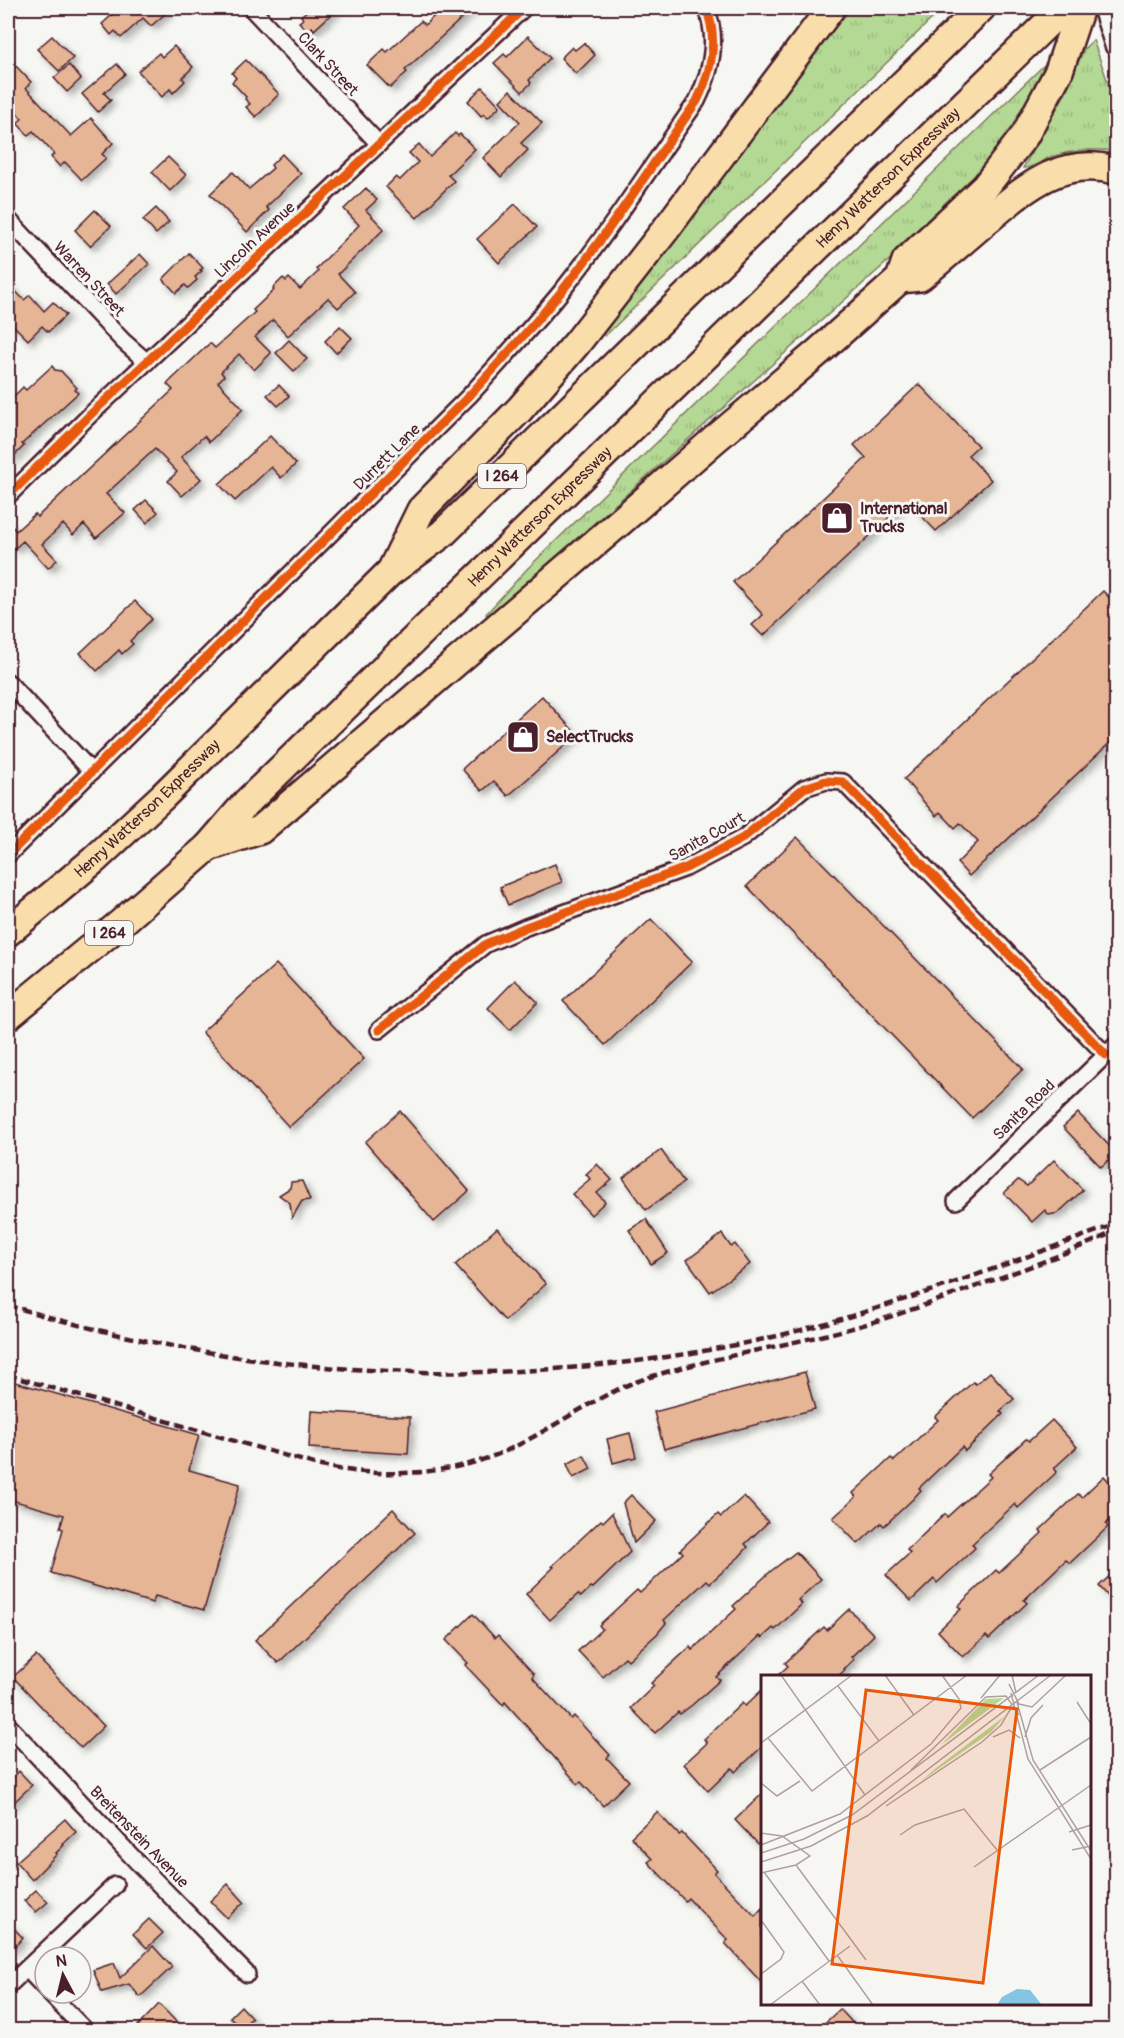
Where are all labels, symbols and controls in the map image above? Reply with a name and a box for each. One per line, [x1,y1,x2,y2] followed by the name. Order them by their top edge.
[293,28,363,101] street label: Clark Street
[812,103,965,253] street label: Henry Watterson Expressway
[211,197,300,282] street label: Lincoln Avenue
[49,237,129,321] street label: Warren Street
[349,419,425,495] street label: Durrett Lane
[464,442,616,592] street label: Henry Watterson Expressway
[478,464,526,488] road number: I 264
[859,499,948,537] place label: International Trucks
[819,500,855,536] shop icon: International Trucks
[505,719,541,755] shop icon: SelectTrucks
[546,727,634,747] place label: SelectTrucks
[70,735,225,882] street label: Henry Watterson Expressway
[665,808,749,866] street label: Sanita Court
[85,921,133,945] road number: I 264
[989,1075,1059,1145] street label: Sanita Road
[761,1675,1091,2005] inset map
[85,1782,193,1892] street label: Breitenstein Avenue
[33,1945,93,2005] north arrow
[55,1950,68,1972] text: N

